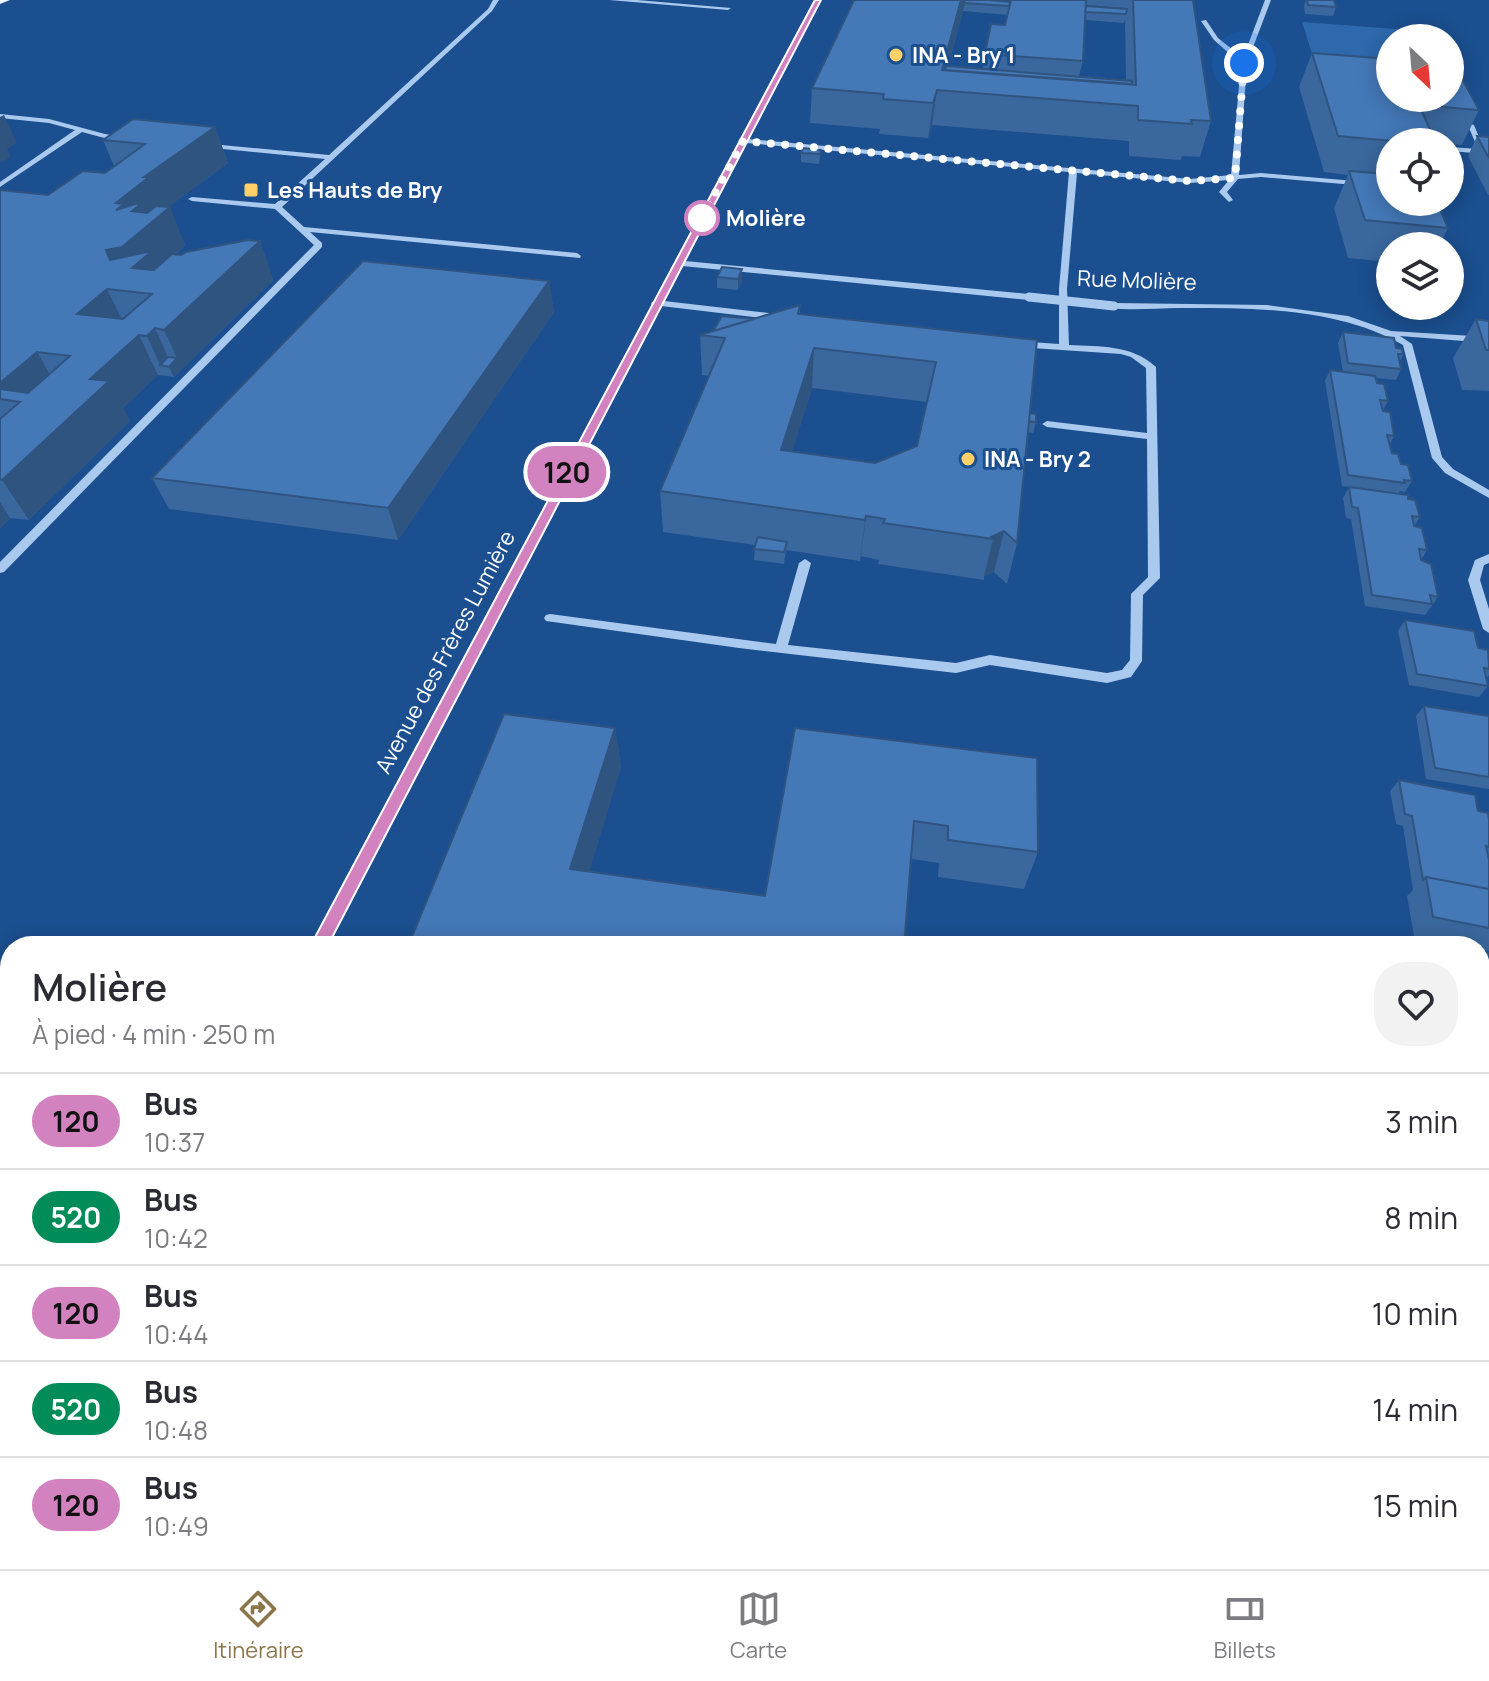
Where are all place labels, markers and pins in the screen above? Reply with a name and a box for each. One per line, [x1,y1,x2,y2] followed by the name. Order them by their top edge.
[912,40,1015,70] place label: INA - Bry 1
[887,46,905,64] marker: INA - Bry 1
[267,175,443,205] place label: Les Hauts de Bry
[242,181,260,199] marker: Les Hauts de Bry
[685,201,719,235] marker: Molière
[726,203,806,233] place label: Molière
[984,444,1091,474] place label: INA - Bry 2
[959,450,977,468] marker: INA - Bry 2

